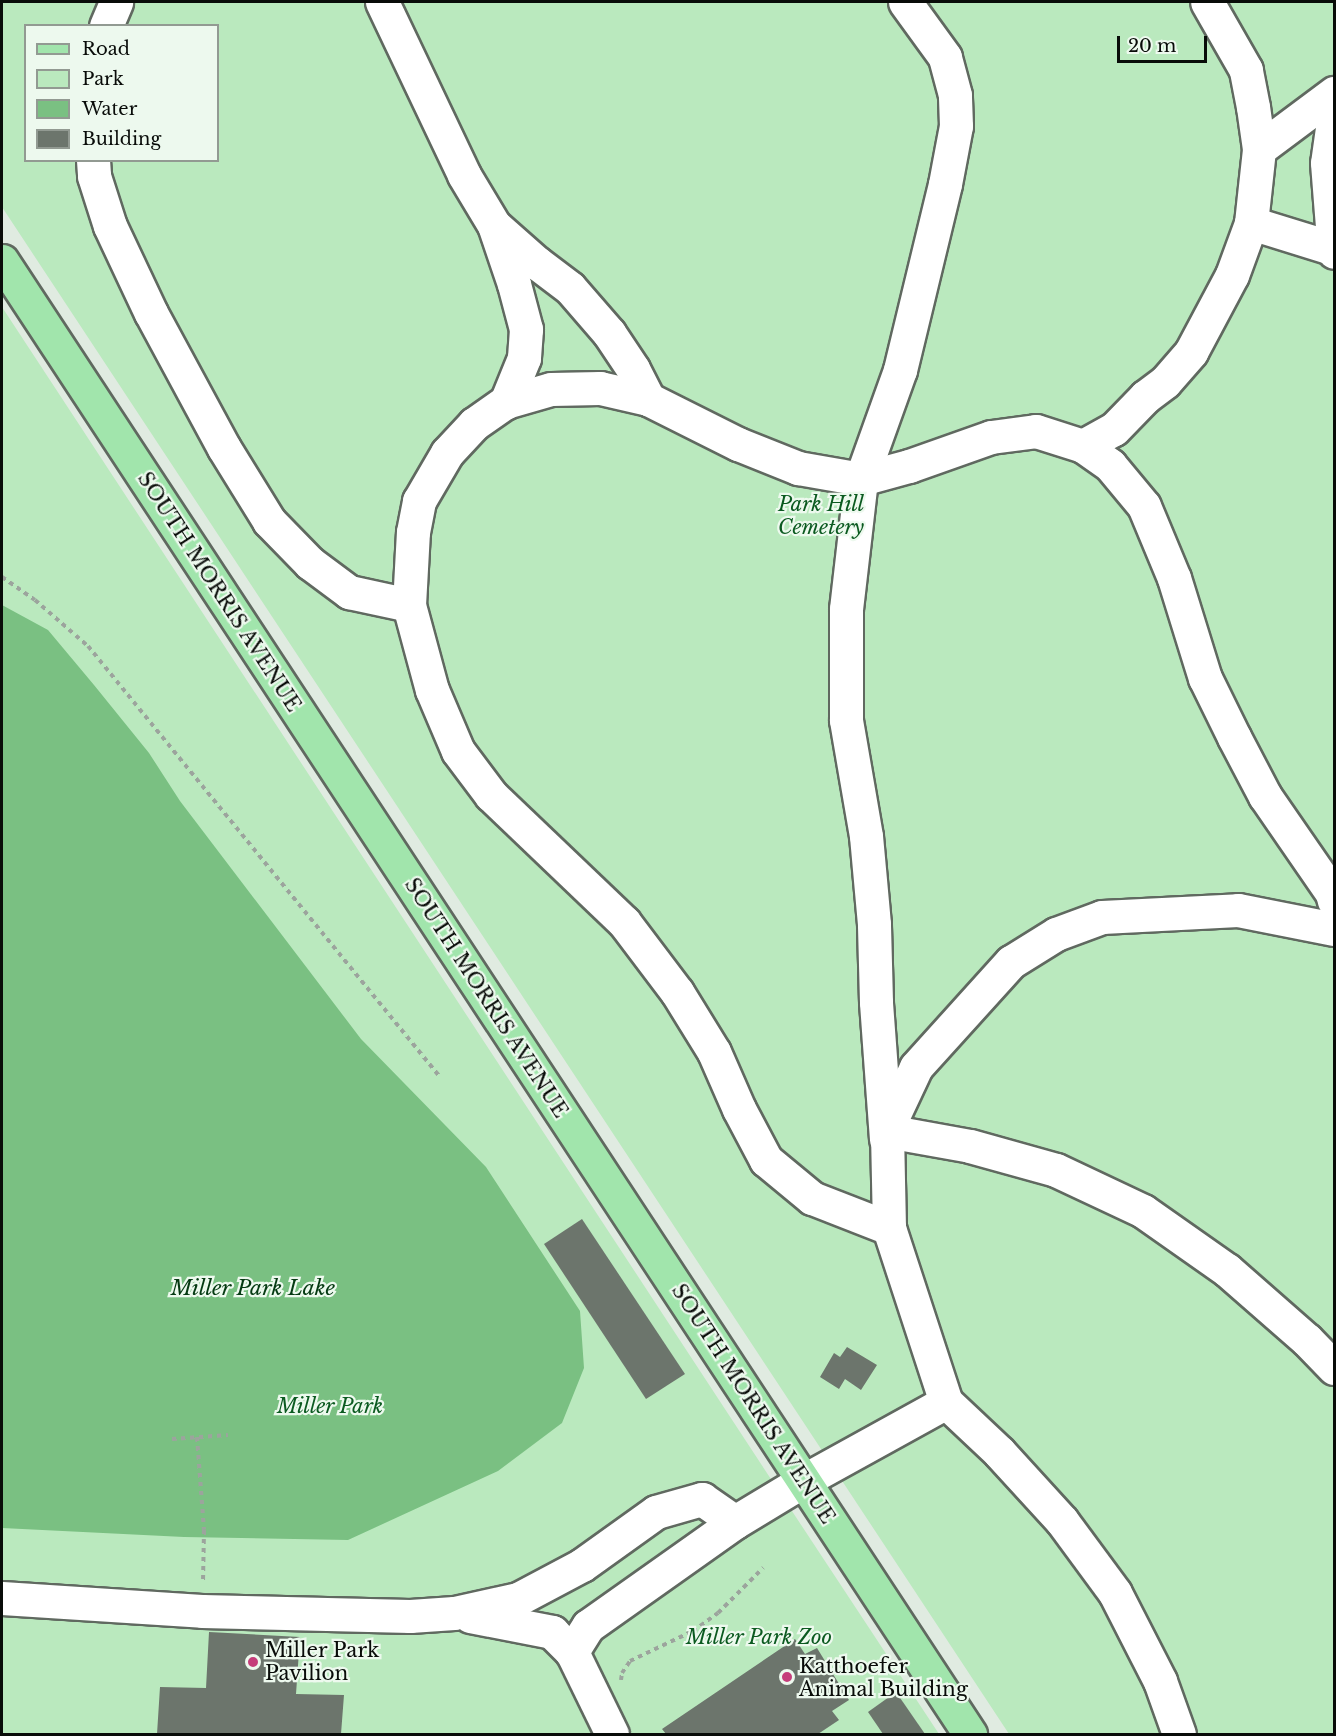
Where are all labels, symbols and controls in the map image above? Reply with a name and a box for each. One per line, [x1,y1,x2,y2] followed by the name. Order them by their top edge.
[24,24,219,162] legend
[1120,24,1210,62] scale bar
[1128,35,1176,57] text: 20 m
[82,38,130,60] text: Road
[82,68,124,90] text: Park
[82,98,137,120] text: Water
[82,128,161,150] text: Building
[132,467,306,717] street label: SOUTH MORRIS AVENUE
[778,493,864,540] park label: Park Hill Cemetery
[399,873,573,1123] street label: SOUTH MORRIS AVENUE
[171,1275,335,1301] water label: Miller Park Lake
[666,1279,840,1529] street label: SOUTH MORRIS AVENUE
[277,1394,383,1418] park label: Miller Park
[686,1625,832,1649] park label: Miller Park Zoo
[265,1638,380,1685] place label: Miller Park Pavilion
[799,1654,968,1701] place label: Katthoefer Animal Building
[246,1655,260,1669] marker: Miller Park Pavilion
[780,1670,794,1684] marker: Katthoefer Animal Building

